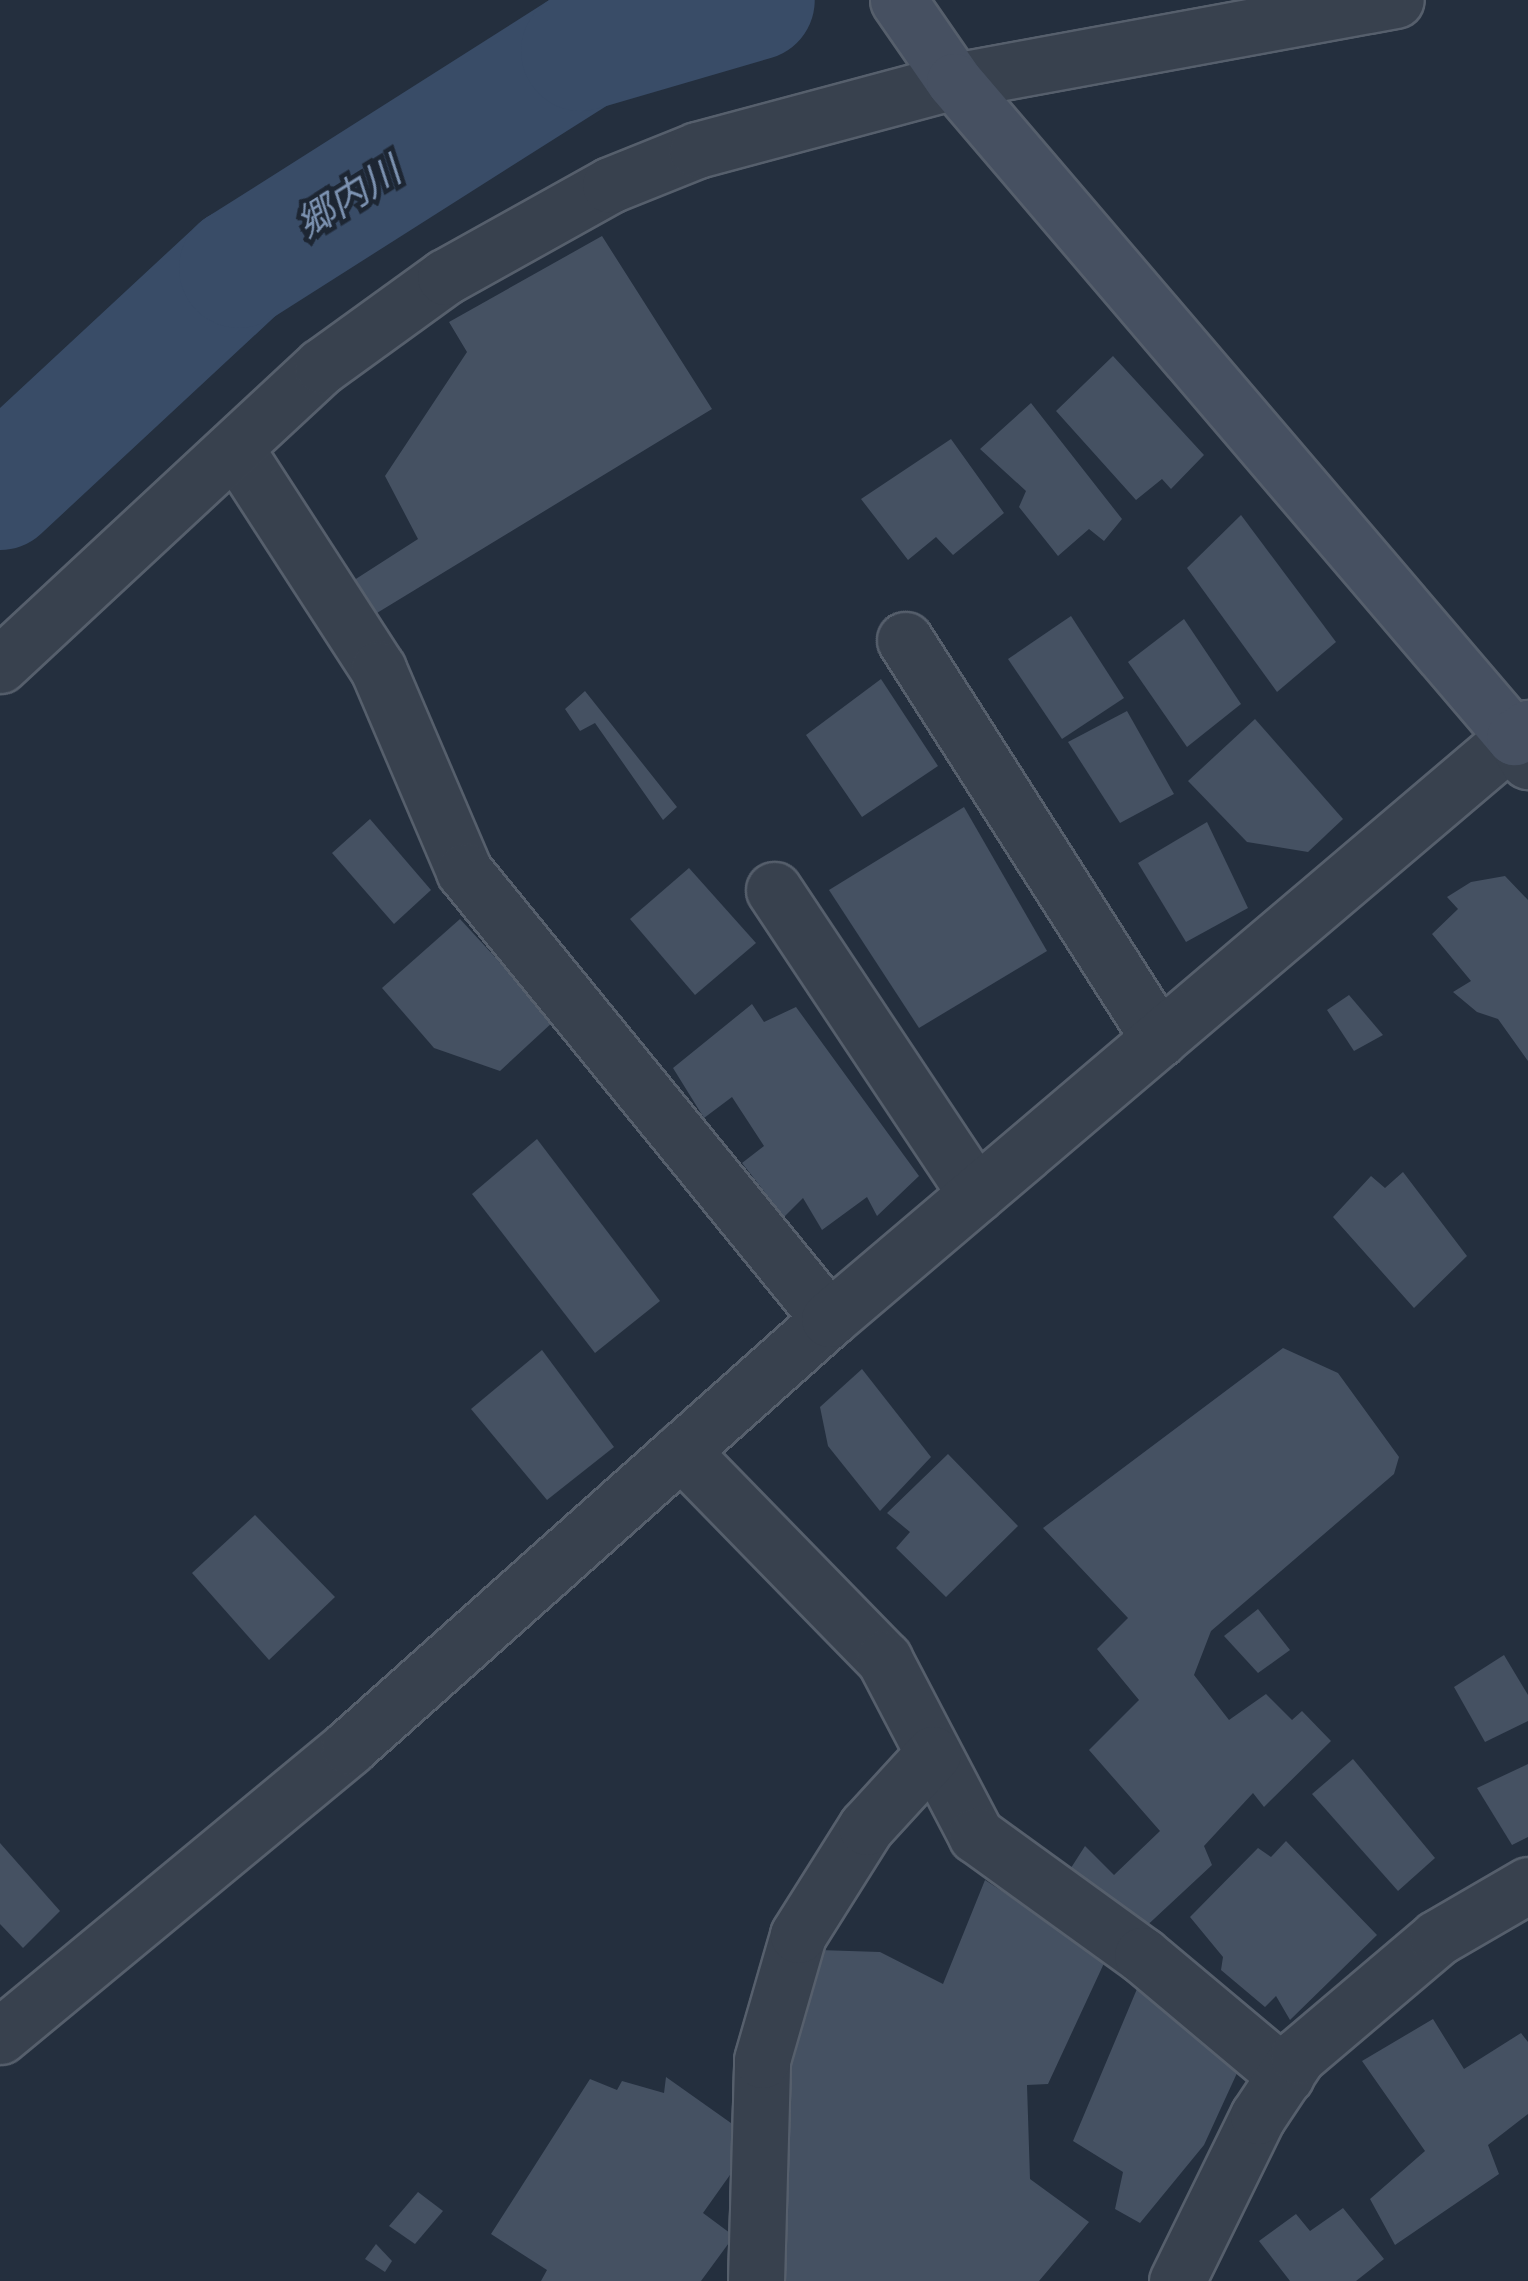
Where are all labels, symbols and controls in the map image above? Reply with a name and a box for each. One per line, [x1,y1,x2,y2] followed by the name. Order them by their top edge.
[289,148,409,248] water label: 郷内川

